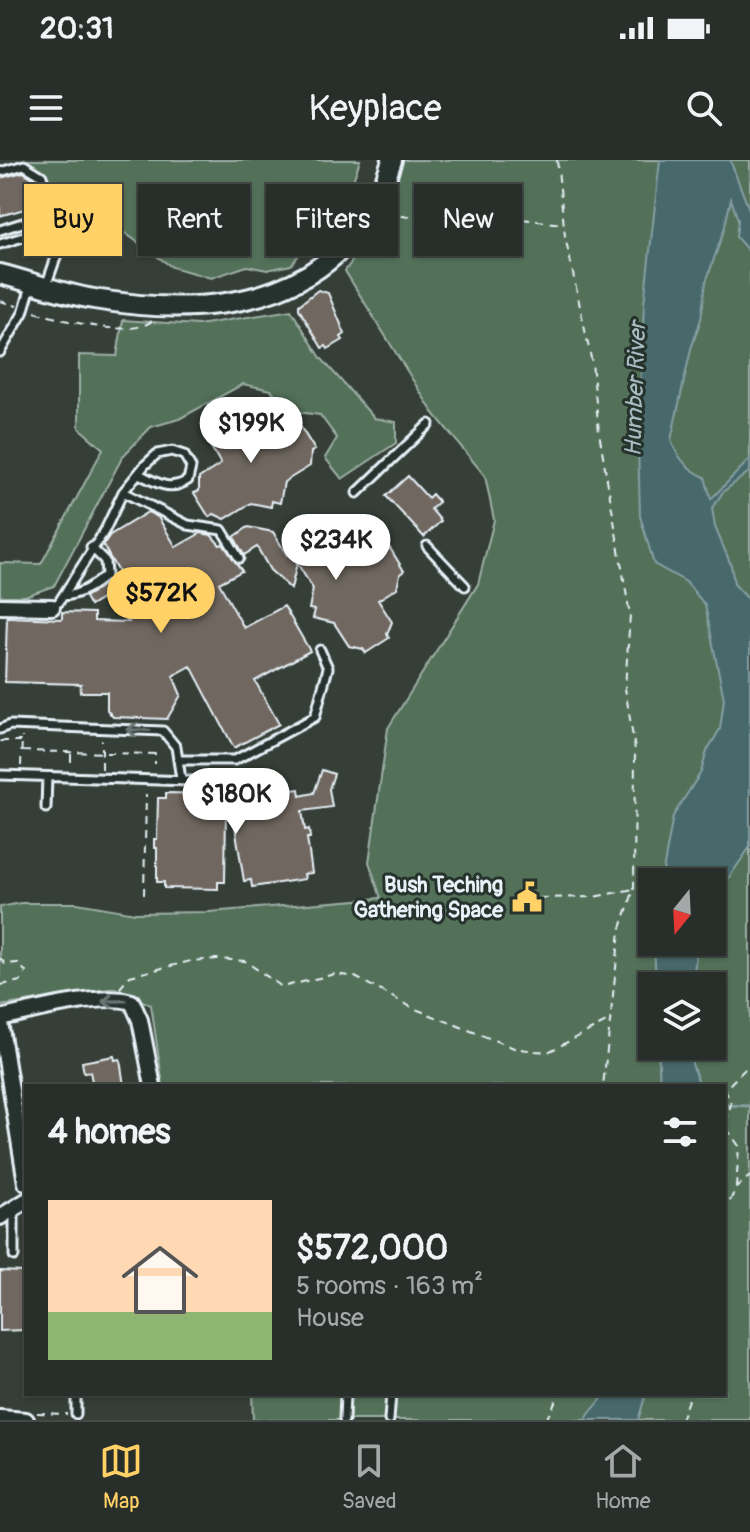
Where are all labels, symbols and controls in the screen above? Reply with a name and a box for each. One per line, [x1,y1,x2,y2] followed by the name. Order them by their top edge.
[40,10,114,47] text: 20:31
[24,86,68,130] icon: menu
[308,86,442,131] text: Keyplace
[682,86,726,130] icon: search
[24,184,122,256] chip: Buy
[138,184,250,256] chip: Rent
[266,184,398,256] chip: Filters
[414,184,522,256] chip: New
[619,317,652,457] water label: Humber River
[195,397,307,465] pin: $199K
[218,407,284,439] text: $199K
[280,514,392,582] pin: $234K
[299,524,373,556] text: $234K
[105,567,217,635] pin: $572K
[125,577,197,609] text: $572K
[125,722,152,737] one-way arrow
[180,768,292,836] pin: $180K
[201,778,271,810] text: $180K
[638,868,726,956] north arrow
[638,868,726,1060] map controls
[354,871,504,924] place label: Bush Teching Gathering Space
[510,880,544,914] public building icon: Bush Teching Gathering Space
[638,972,726,1060] button: layers
[101,993,128,1008] one-way arrow
[658,1110,702,1154] icon: filters
[48,1111,170,1154] text: 4 homes
[296,1227,448,1270] text: $572,000
[112,1232,208,1328] icon: home
[296,1270,483,1302] text: 5 rooms · 163 m²
[296,1302,364,1334] text: House
[99,1439,143,1515] tab: Map
[342,1439,397,1515] tab: Saved
[595,1439,651,1515] tab: Home

